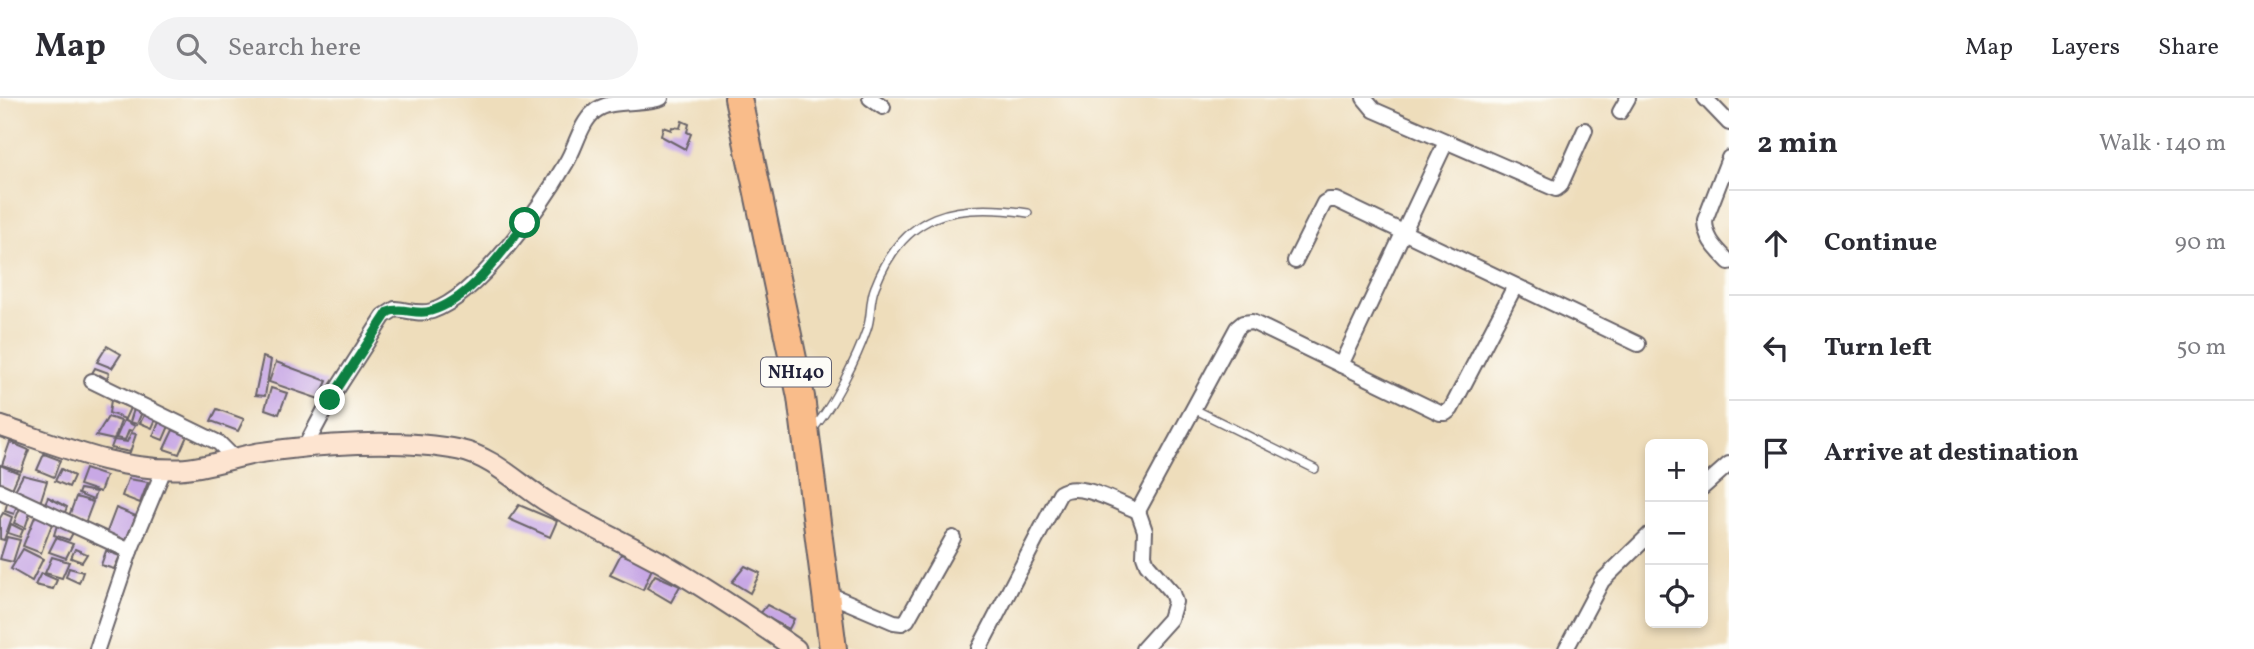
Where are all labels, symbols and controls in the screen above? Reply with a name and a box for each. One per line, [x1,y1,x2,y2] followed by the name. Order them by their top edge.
[148,17,638,80] search box
[35,25,106,71] text: Map
[172,29,210,67] icon: search
[228,30,361,66] text: Search here
[1965,31,2013,65] text: Map
[2051,31,2120,65] text: Layers
[2158,31,2219,65] text: Share
[1757,123,1838,165] text: 2 min
[2099,128,2226,160] text: Walk · 140 m
[509,207,540,238] route start
[1757,224,1795,262] icon: ahead
[1824,225,1937,261] text: Continue
[2175,227,2226,259] text: 90 m
[1757,329,1795,367] icon: left
[1824,330,1932,366] text: Turn left
[2177,332,2226,364] text: 50 m
[761,358,831,386] road number: NH140
[314,384,345,415] route end
[1757,434,1795,472] icon: arrive
[1824,435,2079,471] text: Arrive at destination
[1645,439,1708,628] map controls
[1645,439,1708,502] button: +
[1645,502,1708,565] button: −
[1645,565,1708,628] button: locate

